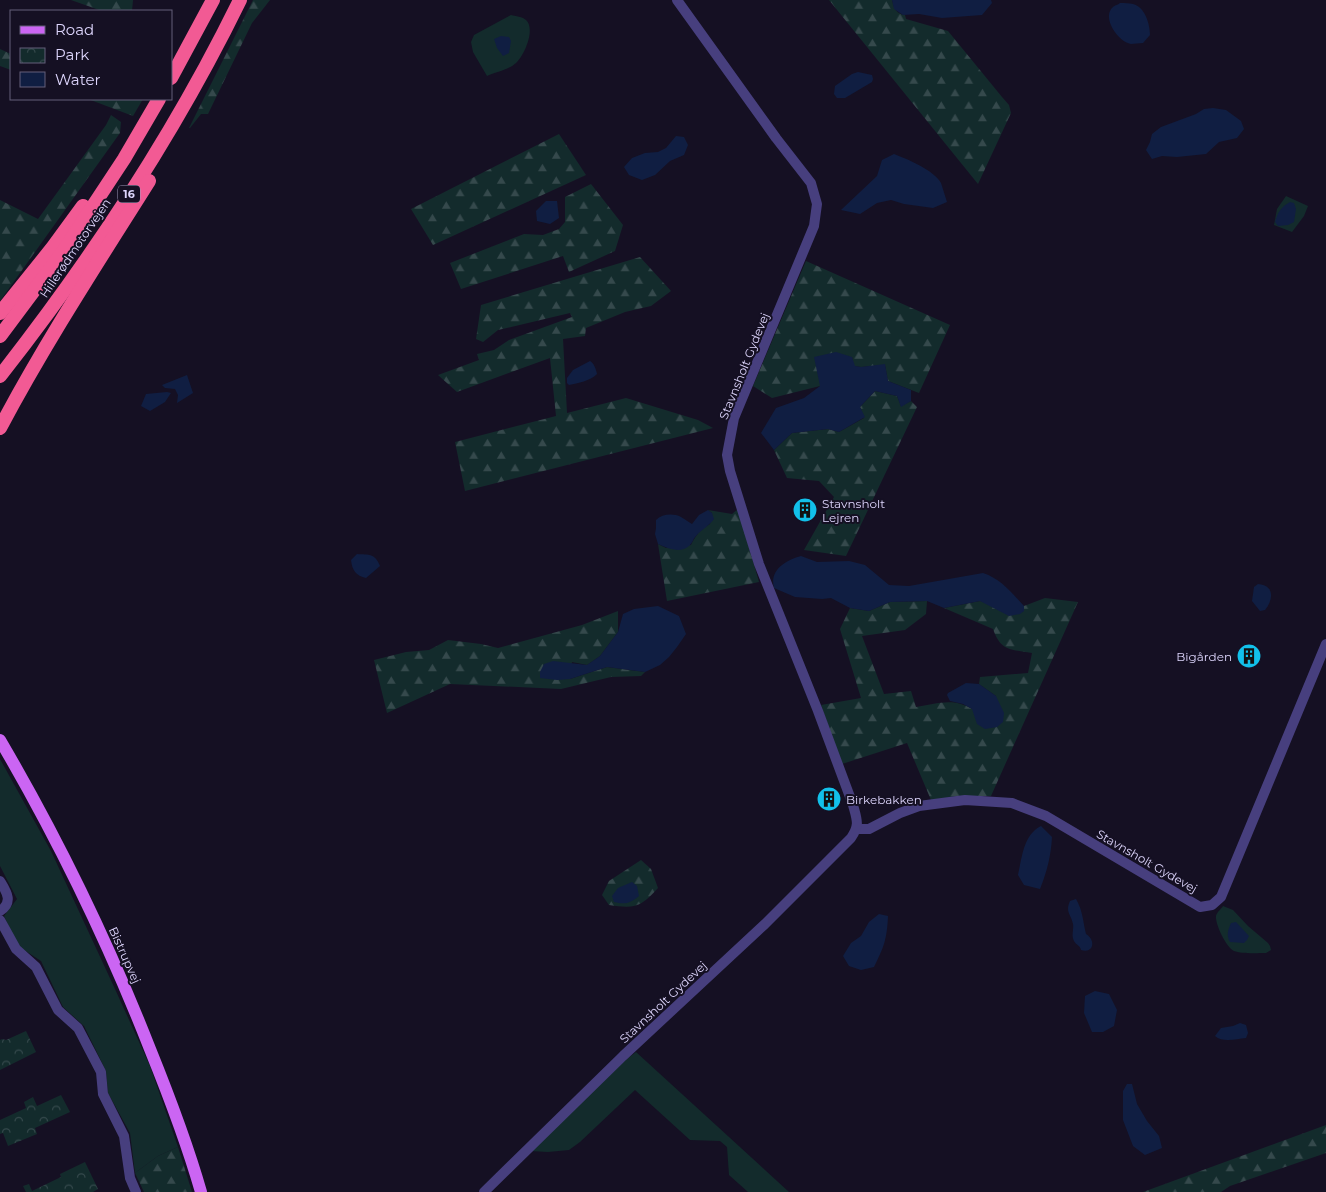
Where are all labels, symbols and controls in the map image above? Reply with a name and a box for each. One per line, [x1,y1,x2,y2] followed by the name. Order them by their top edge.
[10,10,172,100] legend
[55,20,94,39] text: Road
[55,45,89,64] text: Park
[55,70,101,89] text: Water
[118,185,140,202] road number: 16
[36,195,114,301] street label: Hillerødmotorvejen
[716,310,772,422] street label: Stavnsholt Gydevej
[822,496,885,525] place label: Stavnsholt Lejren
[792,497,818,523] building icon: Stavnsholt Lejren
[1236,643,1262,669] building icon: Bigården
[1176,649,1232,664] place label: Bigården
[816,786,842,812] building icon: Birkebakken
[846,792,922,807] place label: Birkebakken
[1094,826,1200,896] street label: Stavnsholt Gydevej
[106,924,144,986] street label: Bistrupvej
[616,958,710,1046] street label: Stavnsholt Gydevej

